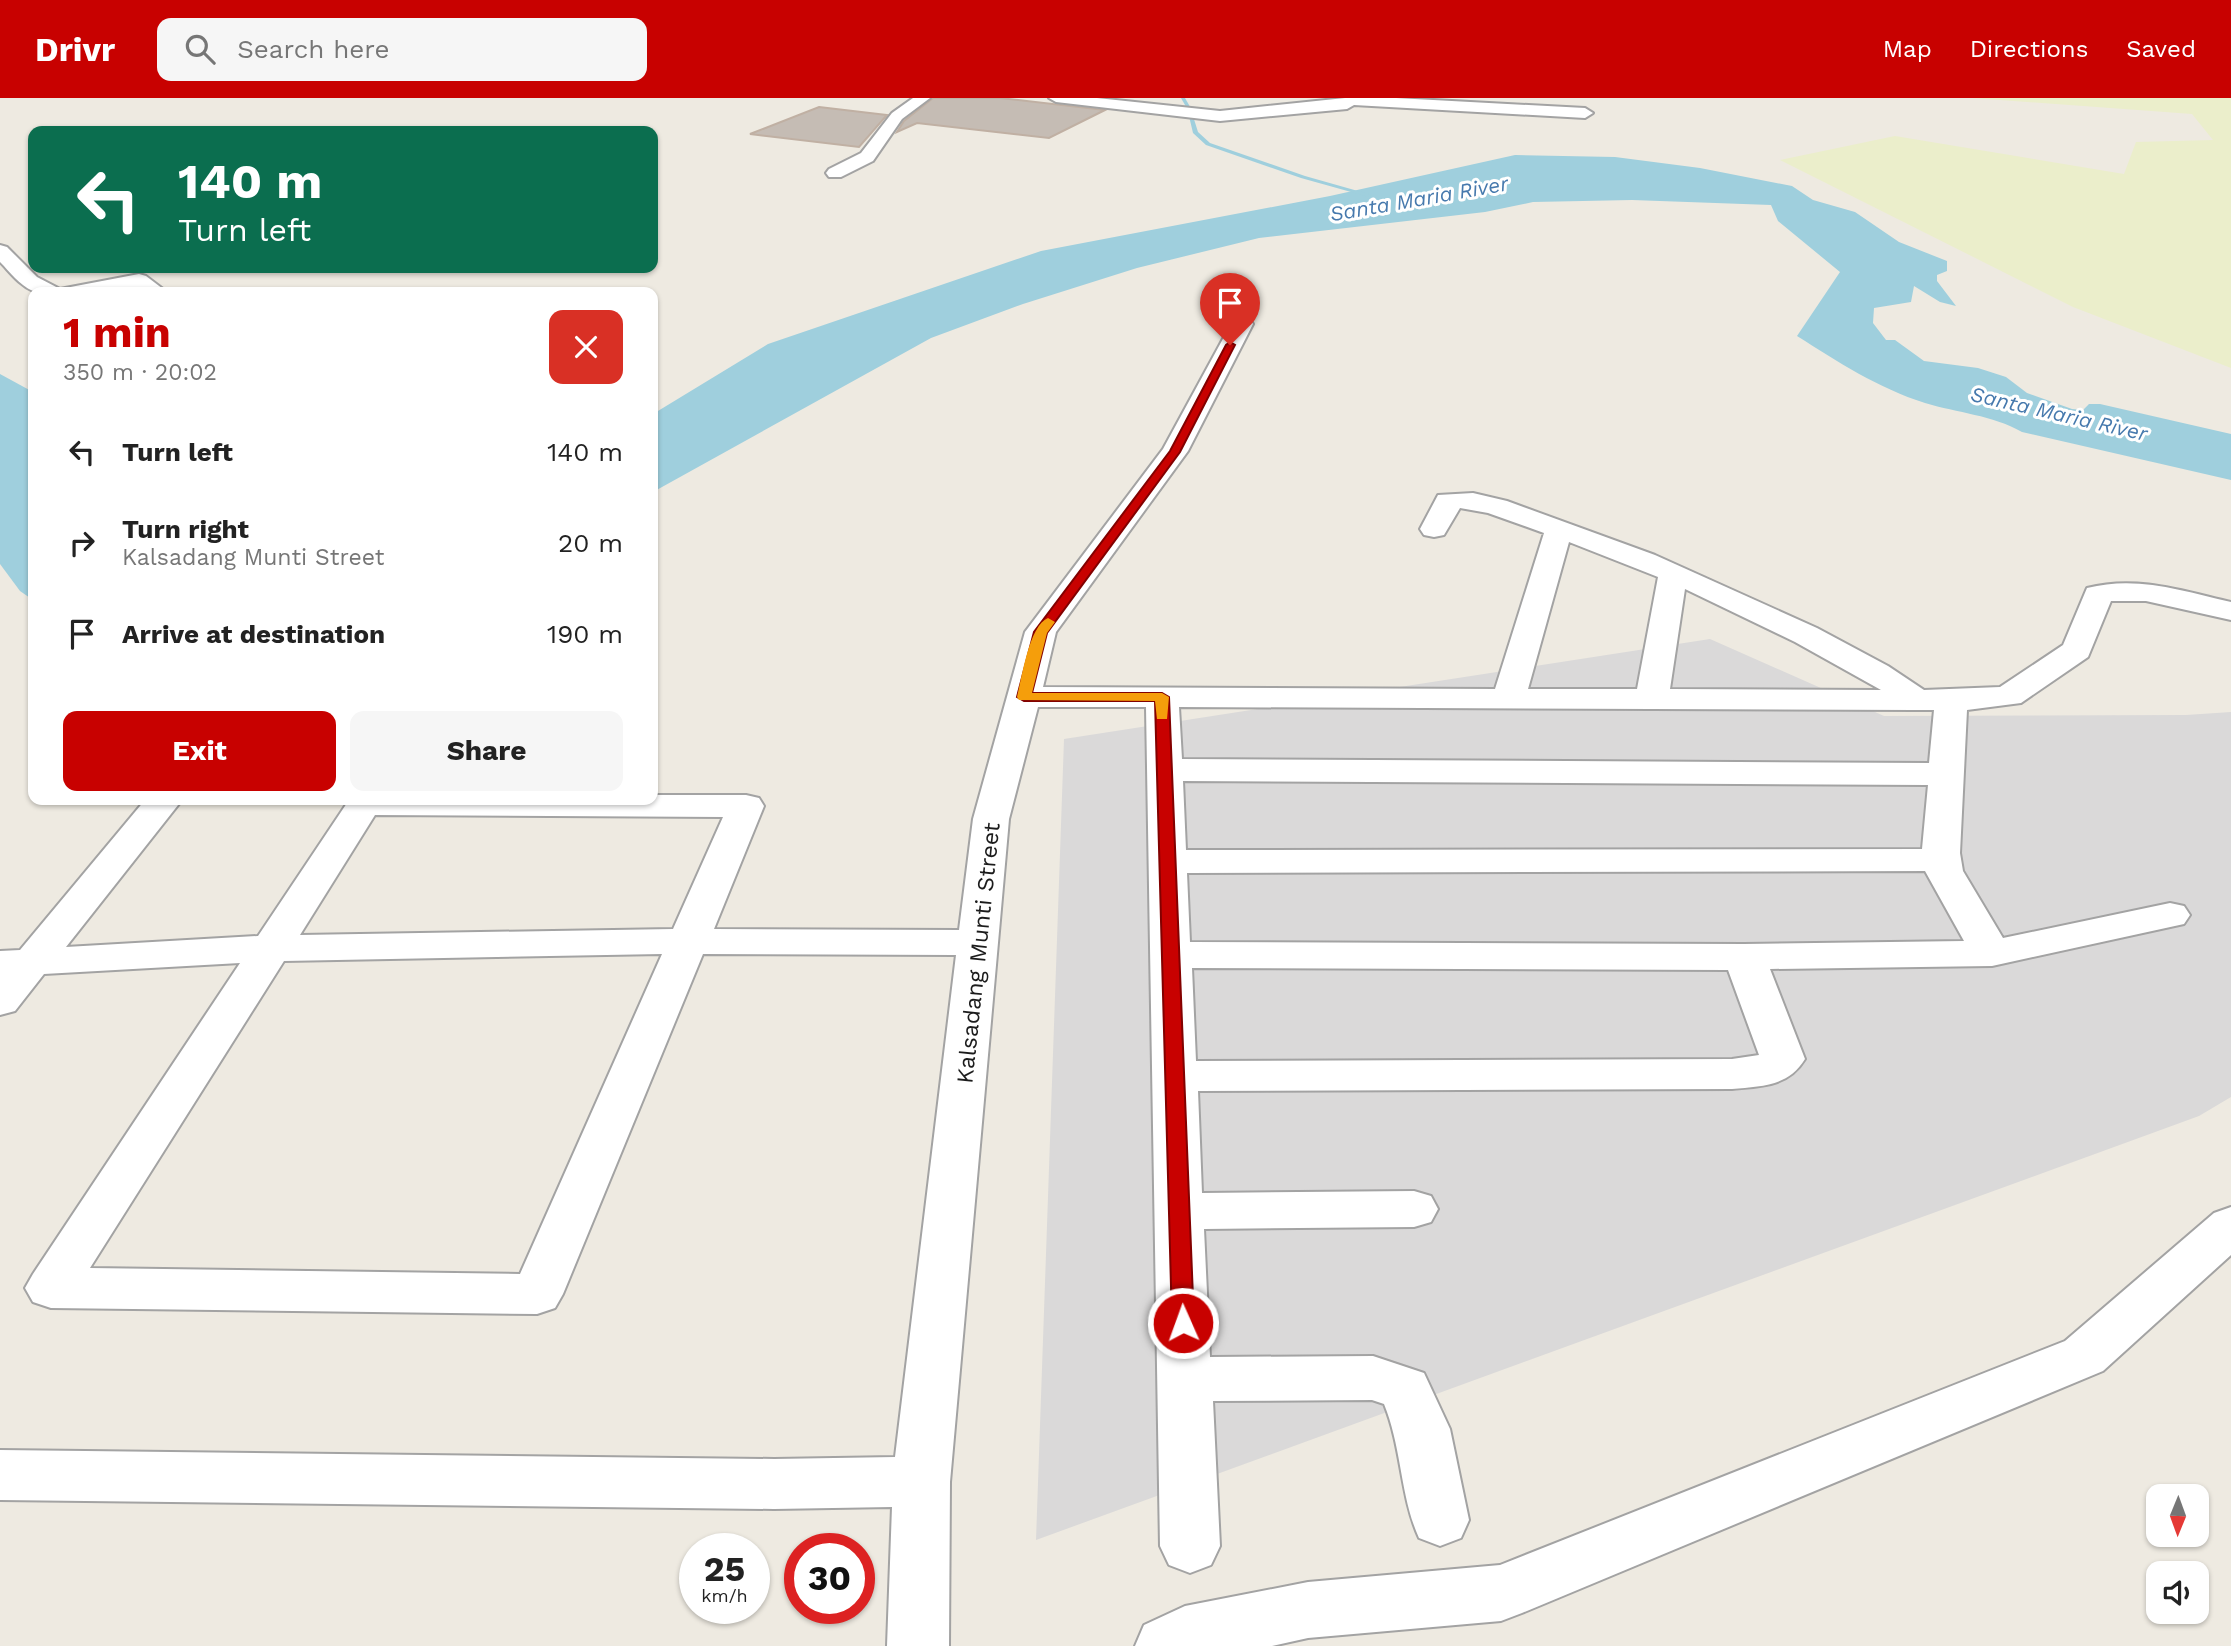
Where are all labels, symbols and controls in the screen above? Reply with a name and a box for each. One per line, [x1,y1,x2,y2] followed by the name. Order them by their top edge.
[157,18,647,81] search box
[35,30,115,69] text: Drivr
[181,30,219,68] icon: search
[237,34,390,64] text: Search here
[1883,35,1932,63] text: Map
[1970,35,2088,63] text: Directions
[2126,35,2196,63] text: Saved
[178,152,322,210] text: 140 m
[63,154,154,245] icon: left
[1328,170,1511,227] water label: Santa Maria River
[178,211,311,249] text: Turn left
[1200,273,1260,345] pin
[1211,284,1249,322] icon: arrive
[63,308,171,357] text: 1 min
[549,310,623,384] button: close
[63,359,217,386] text: 350 m · 20:02
[1968,381,2151,446] water label: Santa Maria River
[63,433,101,471] icon: left
[122,437,233,467] text: Turn left
[547,437,623,467] text: 140 m
[122,514,249,544] text: Turn right
[63,524,101,562] icon: right
[558,528,623,558] text: 20 m
[122,544,384,571] text: Kalsadang Munti Street
[63,615,101,653] icon: arrive
[122,619,385,649] text: Arrive at destination
[547,619,623,649] text: 190 m
[63,711,336,791] button: Exit
[350,711,623,791] button: Share
[951,821,1006,1085] street label: Kalsadang Munti Street
[1146,1286,1220,1360] position arrow
[2146,1484,2208,1547] north arrow
[2146,1484,2209,1624] map controls
[784,1533,875,1624] speed limit sign: 30
[704,1548,745,1590] text: 25
[2146,1561,2209,1624] button: sound
[701,1585,748,1606] text: km/h

